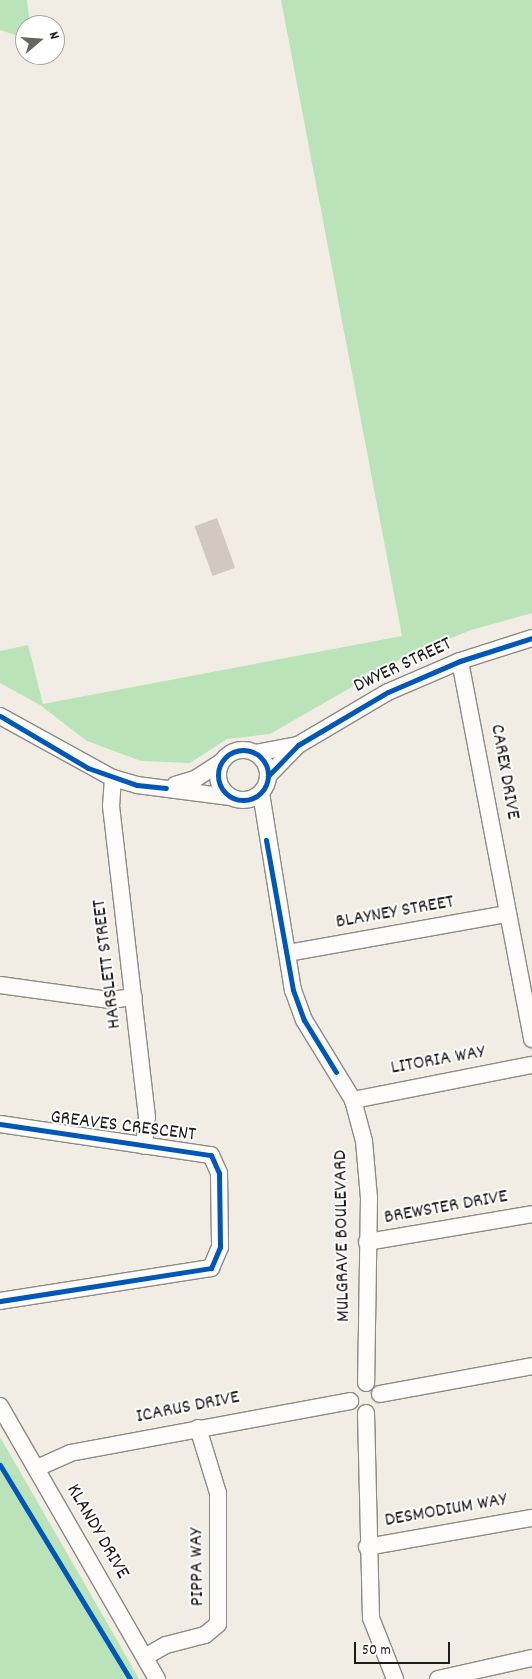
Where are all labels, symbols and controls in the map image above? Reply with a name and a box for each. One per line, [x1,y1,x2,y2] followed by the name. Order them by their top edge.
[15,15,65,65] north arrow
[43,29,64,42] text: N
[350,633,456,699] street label: DWYER STREET
[484,723,524,821] street label: CAREX DRIVE
[334,891,456,935] street label: BLAYNEY STREET
[88,898,128,1030] street label: HARSLETT STREET
[389,1041,487,1081] street label: LITORIA WAY
[49,1106,197,1148] street label: GREAVES CRESCENT
[330,1150,356,1322] street label: MULGRAVE BOULEVARD
[382,1185,510,1231] street label: BREWSTER DRIVE
[134,1386,242,1430] street label: ICARUS DRIVE
[60,1480,134,1584] street label: KLANDY DRIVE
[383,1488,509,1534] street label: DESMODIUM WAY
[185,1527,211,1607] street label: PIPPA WAY
[357,1632,453,1664] scale bar
[362,1640,391,1662] text: 50 m

